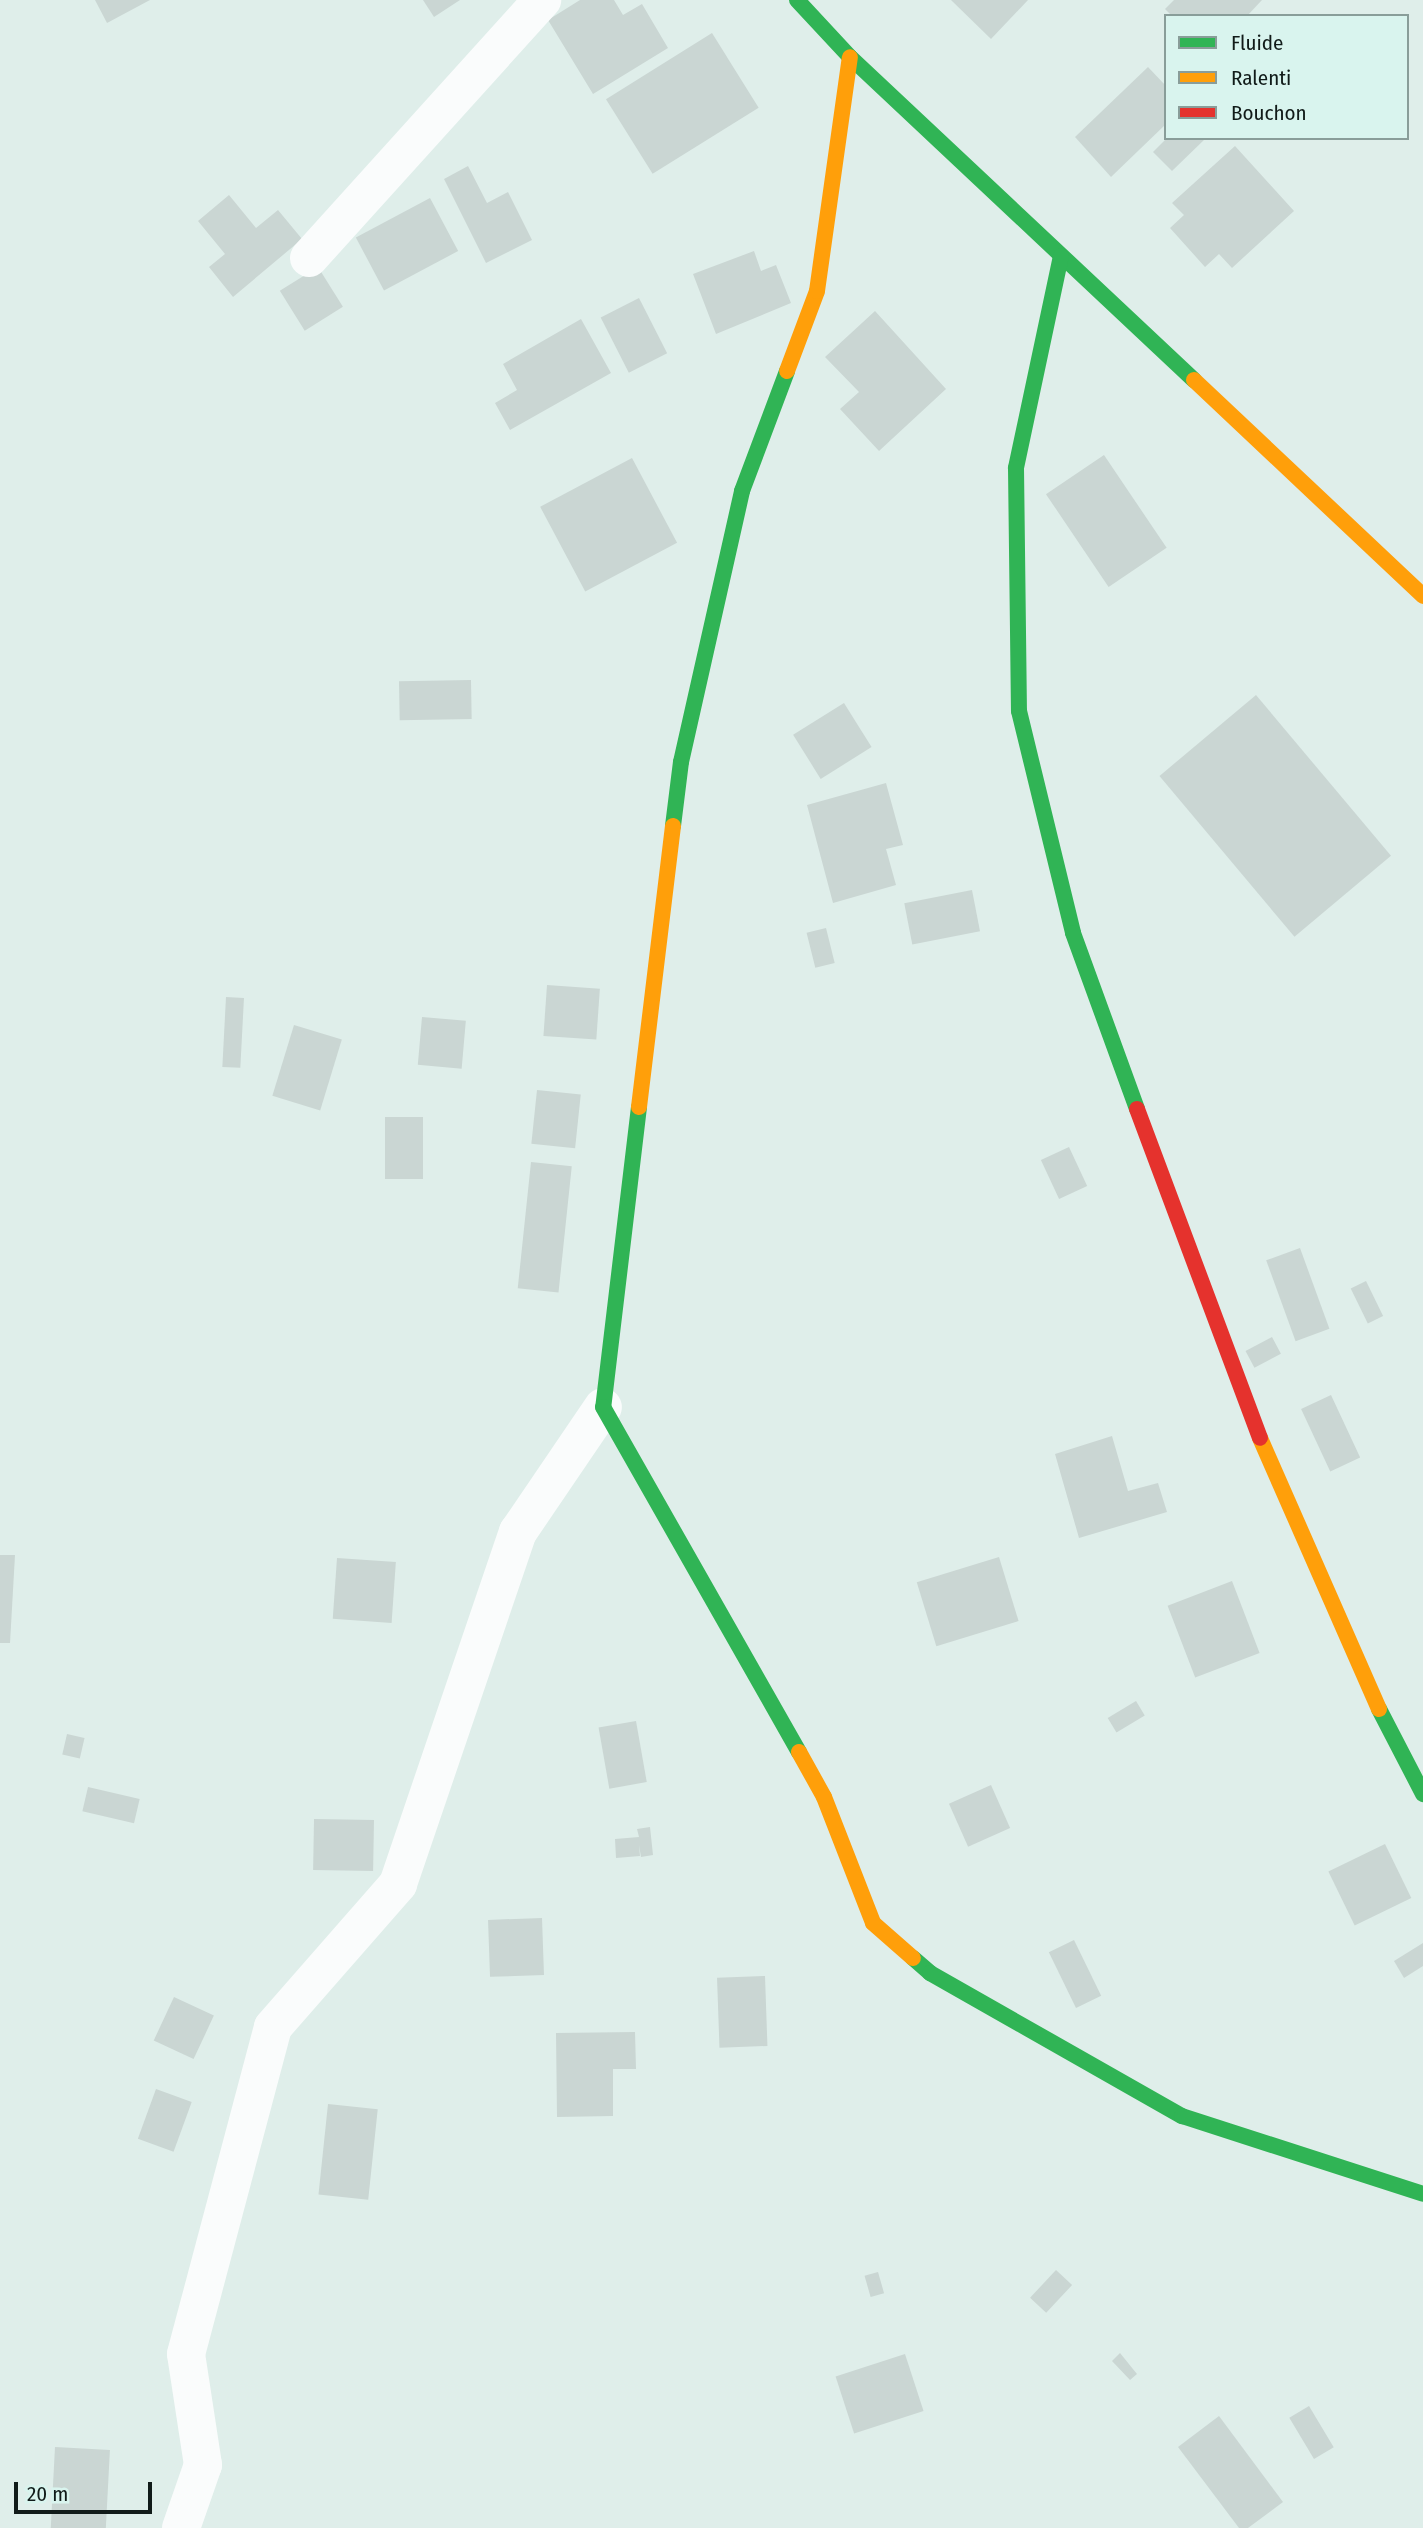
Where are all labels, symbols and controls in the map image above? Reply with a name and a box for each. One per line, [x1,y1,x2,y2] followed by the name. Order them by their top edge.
[1164,14,1409,140] legend
[1231,30,1283,56] text: Fluide
[1231,65,1291,91] text: Ralenti
[1231,100,1307,126] text: Bouchon
[18,2468,156,2512] scale bar
[27,2481,68,2507] text: 20 m

